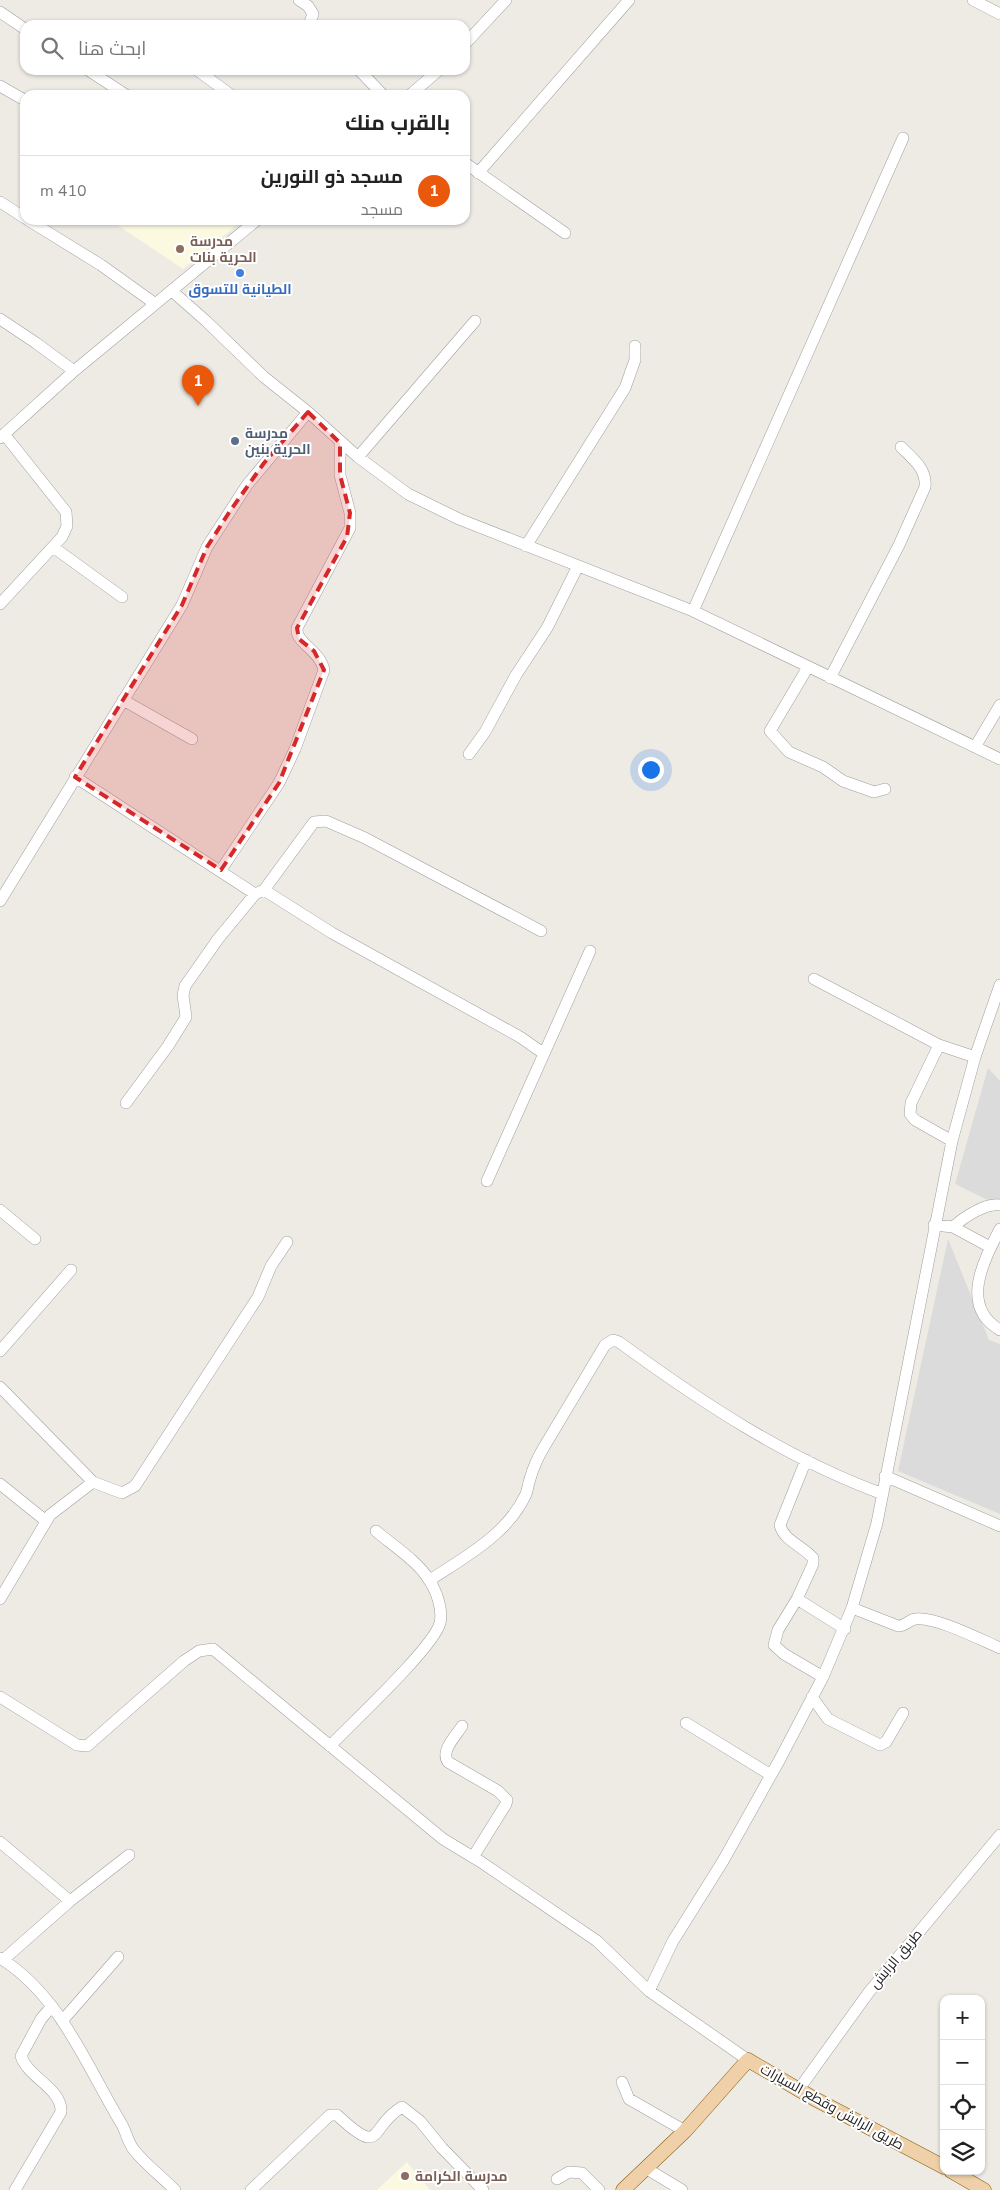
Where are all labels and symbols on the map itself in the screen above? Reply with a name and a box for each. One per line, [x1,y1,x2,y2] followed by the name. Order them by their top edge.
[190,232,257,267] place label: مدرسة الحرية بنات
[174,243,186,255] marker: مدرسة الحرية بنات
[234,267,246,279] marker: الطيانية للتسوق
[188,280,292,299] place label: الطيانية للتسوق
[182,365,214,406] pin: 1
[245,424,311,459] place label: مدرسة الحرية بنين
[229,435,241,447] marker: مدرسة الحرية بنين
[638,757,664,783] your location
[865,1925,927,1993] street label: طريق الرابش
[757,2060,907,2154] street label: طريق الرابش وقطع السيارات
[415,2167,508,2186] place label: مدرسة الكرامة
[399,2170,411,2182] marker: مدرسة الكرامة

